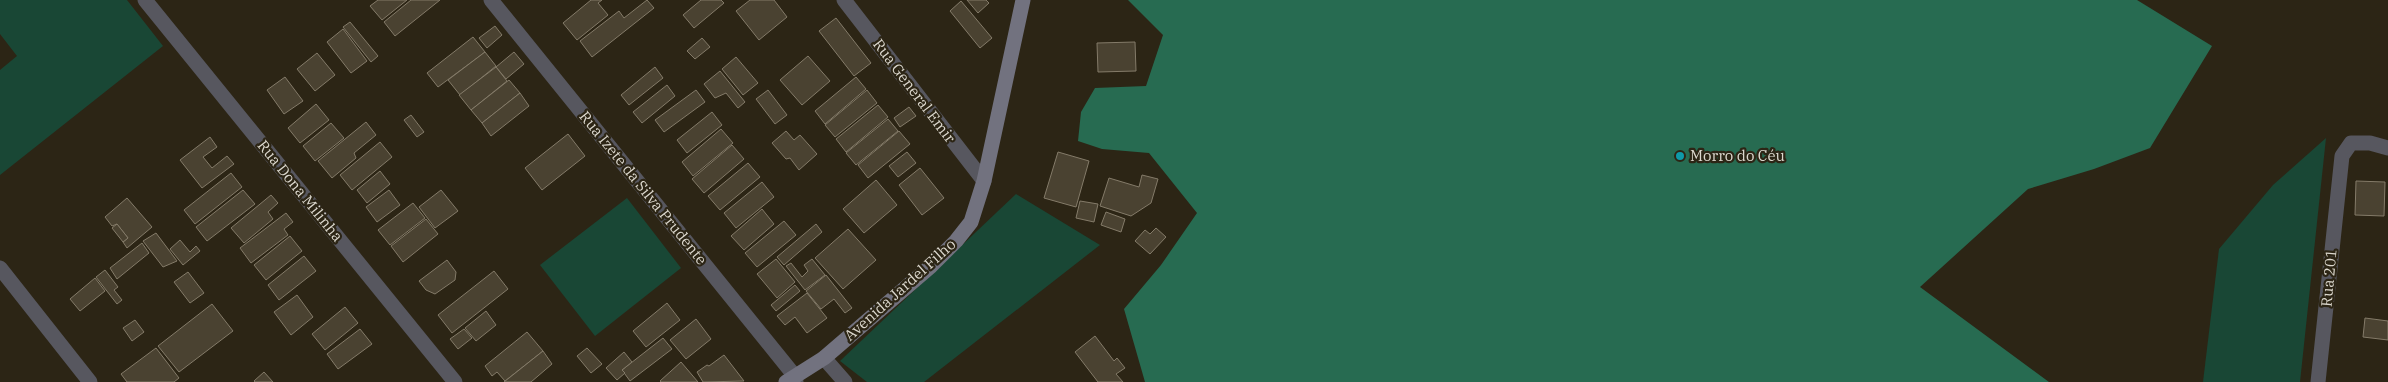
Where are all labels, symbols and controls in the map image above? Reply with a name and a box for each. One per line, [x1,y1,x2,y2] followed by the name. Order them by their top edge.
[869,35,960,147] street label: Rua General Emir
[575,107,711,268] street label: Rua Izete da Silva Prudente
[254,136,347,245] street label: Rua Dona Milinha
[1690,146,1785,165] place label: Morro do Céu
[1674,150,1686,162] marker: Morro do Céu
[840,234,959,345] street label: Avenida Jardel Filho
[2317,248,2340,308] street label: Rua 201

